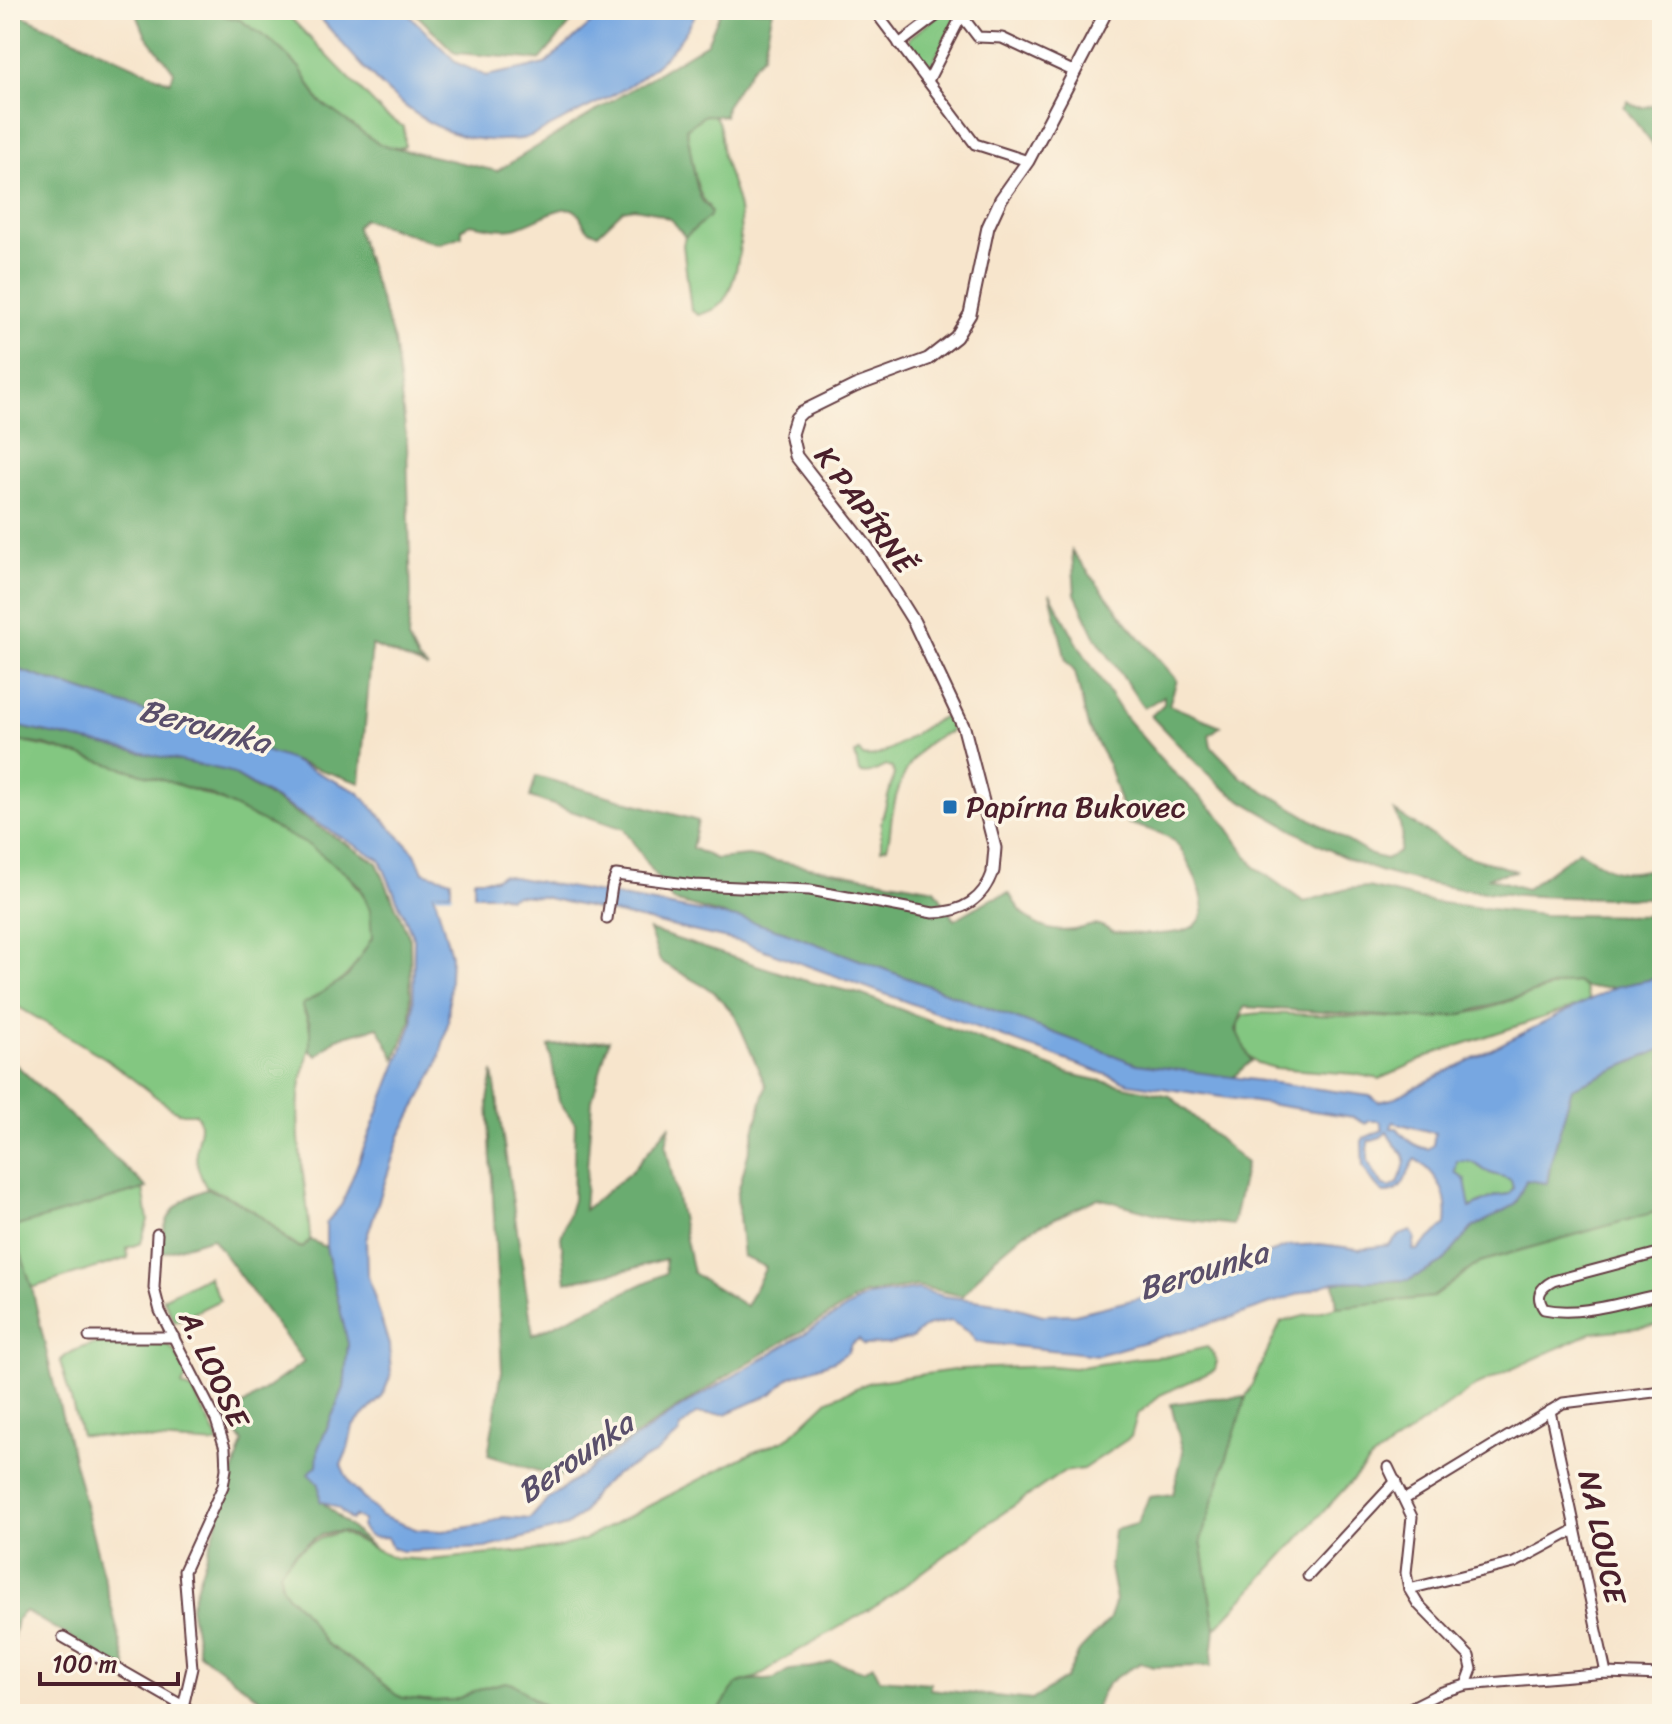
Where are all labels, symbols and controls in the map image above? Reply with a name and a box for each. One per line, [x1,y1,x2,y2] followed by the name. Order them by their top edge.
[800,434,932,588] street label: K PAPÍRNĚ
[133,682,280,772] water label: Berounka
[966,780,1185,834] place label: Papírna Bukovec
[941,798,959,816] marker: Papírna Bukovec
[1131,1223,1278,1317] water label: Berounka
[163,1300,266,1439] street label: A. LOOSE
[504,1394,649,1519] water label: Berounka
[1562,1465,1643,1611] street label: NA LOUCE
[40,1636,178,1686] scale bar
[52,1643,117,1685] text: 100 m

